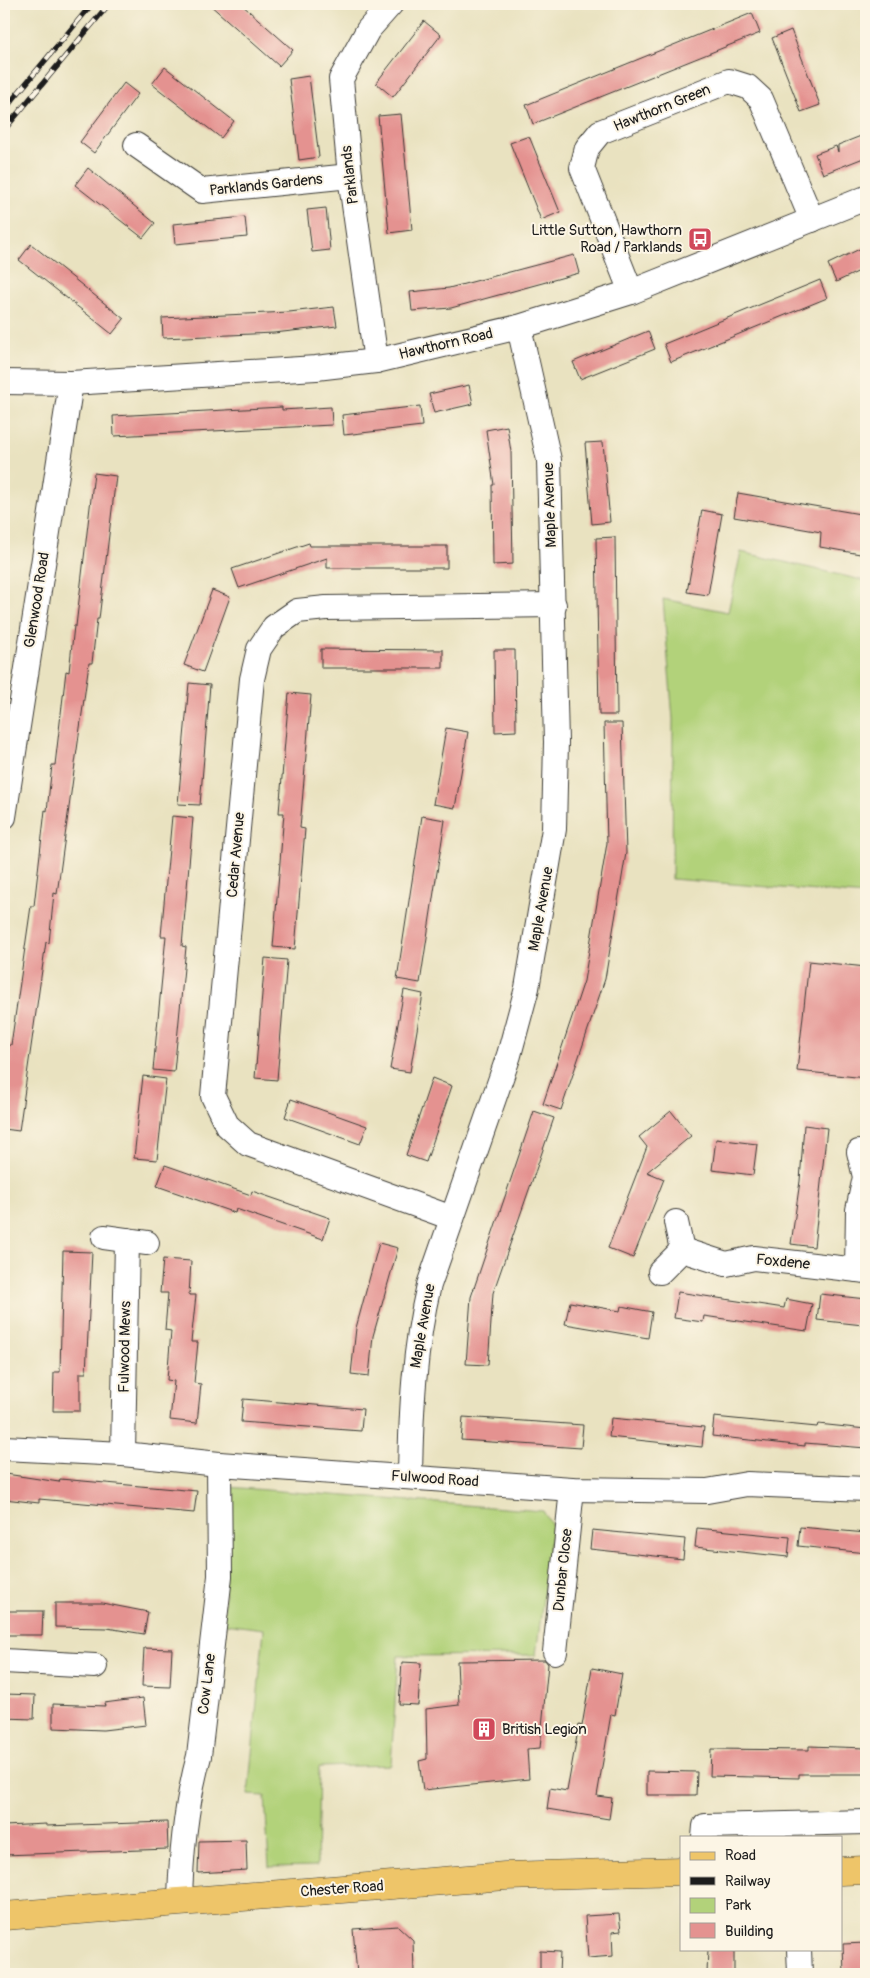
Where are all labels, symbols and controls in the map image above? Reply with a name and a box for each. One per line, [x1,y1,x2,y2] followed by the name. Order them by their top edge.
[611,80,713,136] street label: Hawthorn Green
[337,144,363,205] street label: Parklands
[208,170,324,200] street label: Parklands Gardens
[531,221,682,257] place label: Little Sutton, Hawthorn Road / Parklands
[687,226,713,252] bus stop icon: Little Sutton, Hawthorn Road / Parklands
[397,324,495,364] street label: Hawthorn Road
[539,461,561,548] street label: Maple Avenue
[20,551,54,649] street label: Glenwood Road
[223,811,249,899] street label: Cedar Avenue
[524,865,558,953] street label: Maple Avenue
[755,1250,811,1274] street label: Foxdene
[406,1282,440,1370] street label: Maple Avenue
[115,1301,135,1393] street label: Fulwood Mews
[390,1466,480,1492] street label: Fulwood Road
[549,1527,577,1612] street label: Dunbar Close
[194,1652,220,1716] street label: Cow Lane
[471,1716,497,1742] building icon: British Legion
[502,1720,587,1739] place label: British Legion
[680,1836,842,1950] legend
[725,1846,756,1865] text: Road
[725,1872,771,1891] text: Railway
[300,1877,384,1901] street label: Chester Road
[725,1896,752,1915] text: Park
[725,1922,773,1941] text: Building

